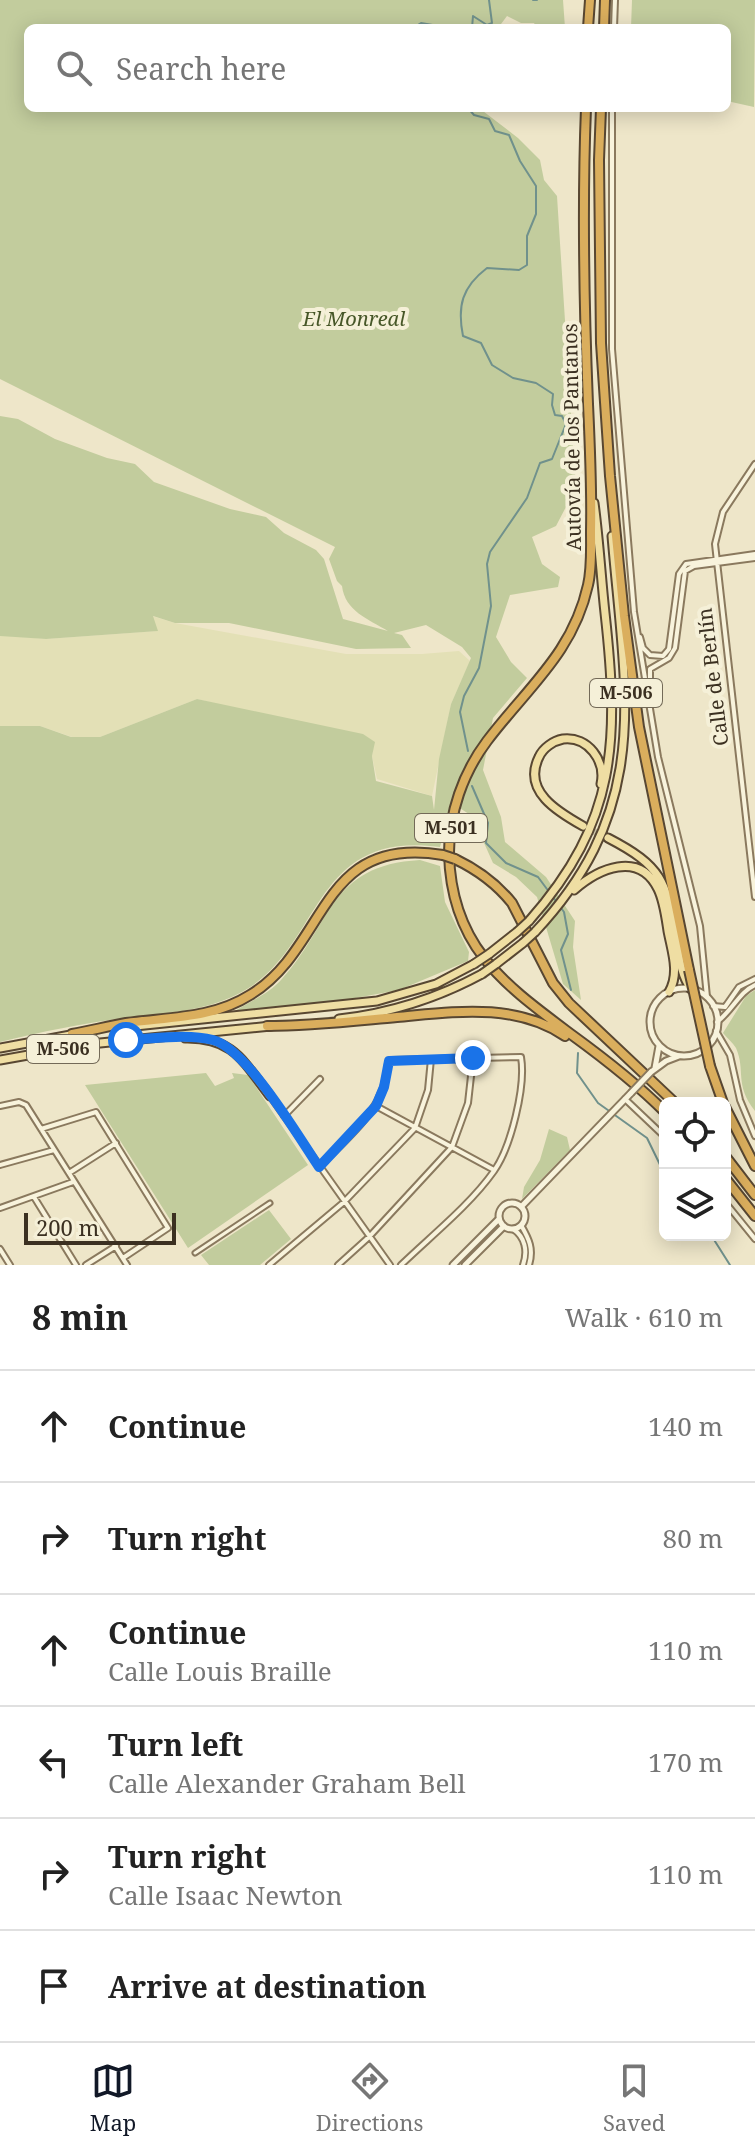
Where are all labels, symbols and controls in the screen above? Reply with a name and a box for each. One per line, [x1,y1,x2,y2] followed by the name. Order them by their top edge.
[24,24,731,112] search box
[52,46,96,90] icon: search
[116,48,286,89] text: Search here
[302,305,405,332] park label: El Monreal
[556,323,587,551] street label: Autovía de los Pantanos
[691,606,734,748] street label: Calle de Berlín
[590,679,662,707] road number: M-506
[415,814,487,842] road number: M-501
[108,1022,144,1058] route start
[27,1035,99,1063] road number: M-506
[455,1040,491,1076] route end
[659,1097,731,1241] map controls
[659,1097,731,1169] button: locate
[659,1169,731,1241] button: layers
[24,1209,176,1245] scale bar
[36,1212,99,1242] text: 200 m
[32,1294,128,1340] text: 8 min
[565,1299,723,1335] text: Walk · 610 m
[32,1404,76,1448] icon: ahead
[108,1406,246,1447] text: Continue
[648,1408,723,1444] text: 140 m
[32,1516,76,1560] icon: right
[108,1518,266,1559] text: Turn right
[663,1520,723,1556] text: 80 m
[108,1612,246,1653] text: Continue
[32,1628,76,1672] icon: ahead
[648,1632,723,1668] text: 110 m
[108,1653,332,1689] text: Calle Louis Braille
[108,1724,243,1765] text: Turn left
[32,1740,76,1784] icon: left
[648,1744,723,1780] text: 170 m
[108,1765,465,1801] text: Calle Alexander Graham Bell
[108,1836,266,1877] text: Turn right
[32,1852,76,1896] icon: right
[648,1856,723,1892] text: 110 m
[108,1877,343,1913] text: Calle Isaac Newton
[32,1964,76,2008] icon: arrive
[108,1966,427,2007] text: Arrive at destination
[90,2059,136,2137] tab: Map
[316,2059,423,2137] tab: Directions
[603,2059,665,2137] tab: Saved

